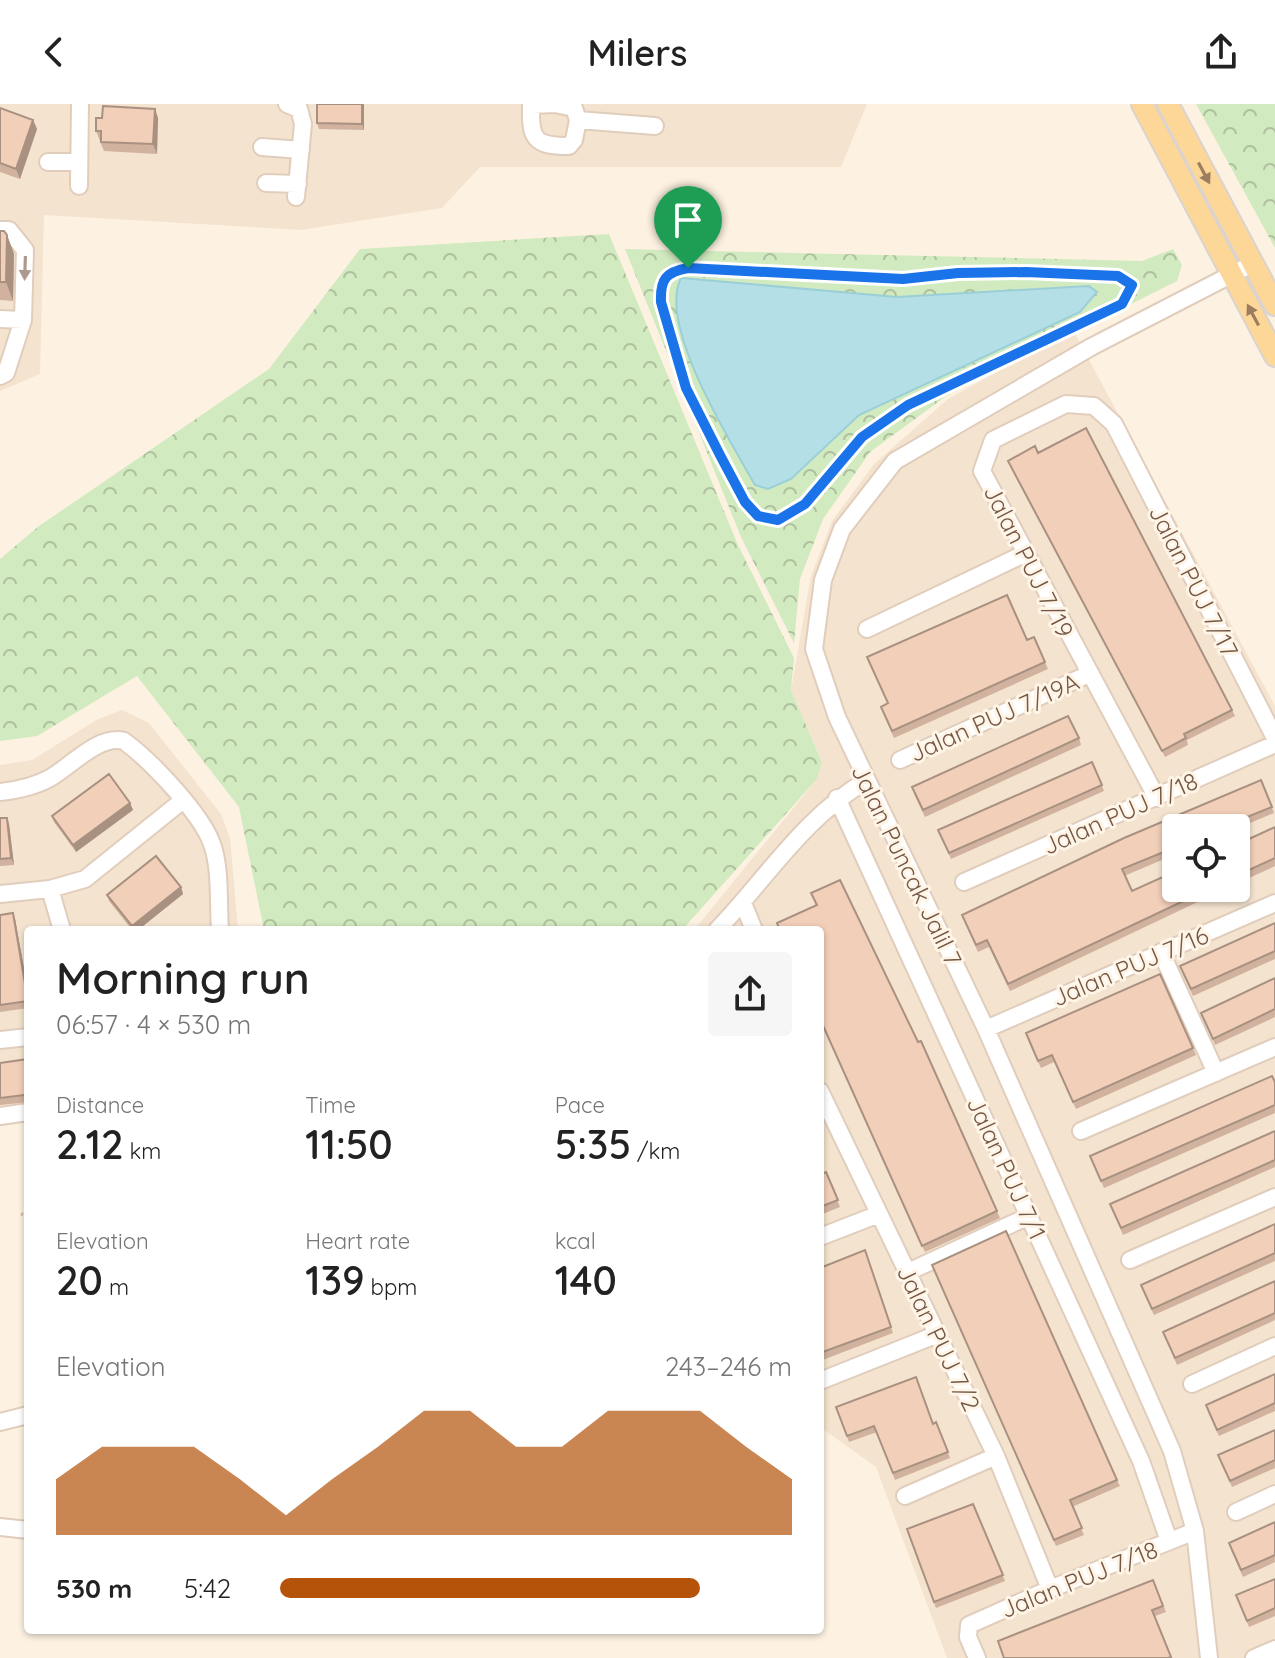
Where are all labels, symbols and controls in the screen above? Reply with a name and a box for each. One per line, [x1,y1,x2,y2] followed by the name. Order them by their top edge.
[32,30,76,74] icon: back
[588,30,687,75] text: Milers
[1199,30,1243,74] icon: share
[1196,162,1210,184] one-way arrow
[654,186,722,268] pin
[666,198,710,242] icon: arrive
[18,256,31,281] one-way arrow
[1247,304,1261,326] one-way arrow
[978,480,1080,642] street label: Jalan PUJ 7/19
[1143,500,1245,662] street label: Jalan PUJ 7/17
[904,666,1084,768] street label: Jalan PUJ 7/19A
[845,759,969,971] street label: Jalan Puncak Jalil 7
[1038,765,1202,861] street label: Jalan PUJ 7/18
[1162,814,1250,902] map controls
[1162,814,1250,902] button: locate
[1047,920,1213,1012] street label: Jalan PUJ 7/16
[56,950,310,1005] text: Morning run
[708,952,792,1036] button: share
[56,1008,251,1041] text: 06:57 · 4 × 530 m
[56,1091,144,1119] text: Distance
[305,1091,356,1119] text: Time
[555,1091,605,1119] text: Pace
[961,1092,1053,1244] street label: Jalan PUJ 7/1
[56,1119,124,1169] text: 2.12
[305,1119,393,1169] text: 11:50
[555,1119,631,1169] text: 5:35
[124,1137,161,1165] text: km
[631,1137,680,1165] text: /km
[56,1227,149,1255] text: Elevation
[305,1227,410,1255] text: Heart rate
[555,1227,596,1255] text: kcal
[56,1255,103,1305] text: 20
[305,1255,365,1305] text: 139
[555,1255,617,1305] text: 140
[891,1260,987,1416] street label: Jalan PUJ 7/2
[103,1273,129,1301] text: m
[365,1273,417,1301] text: bpm
[56,1350,166,1383] text: Elevation
[665,1350,792,1383] text: 243–246 m
[996,1534,1162,1624] street label: Jalan PUJ 7/18
[56,1572,132,1605] text: 530 m
[184,1572,231,1605] text: 5:42

